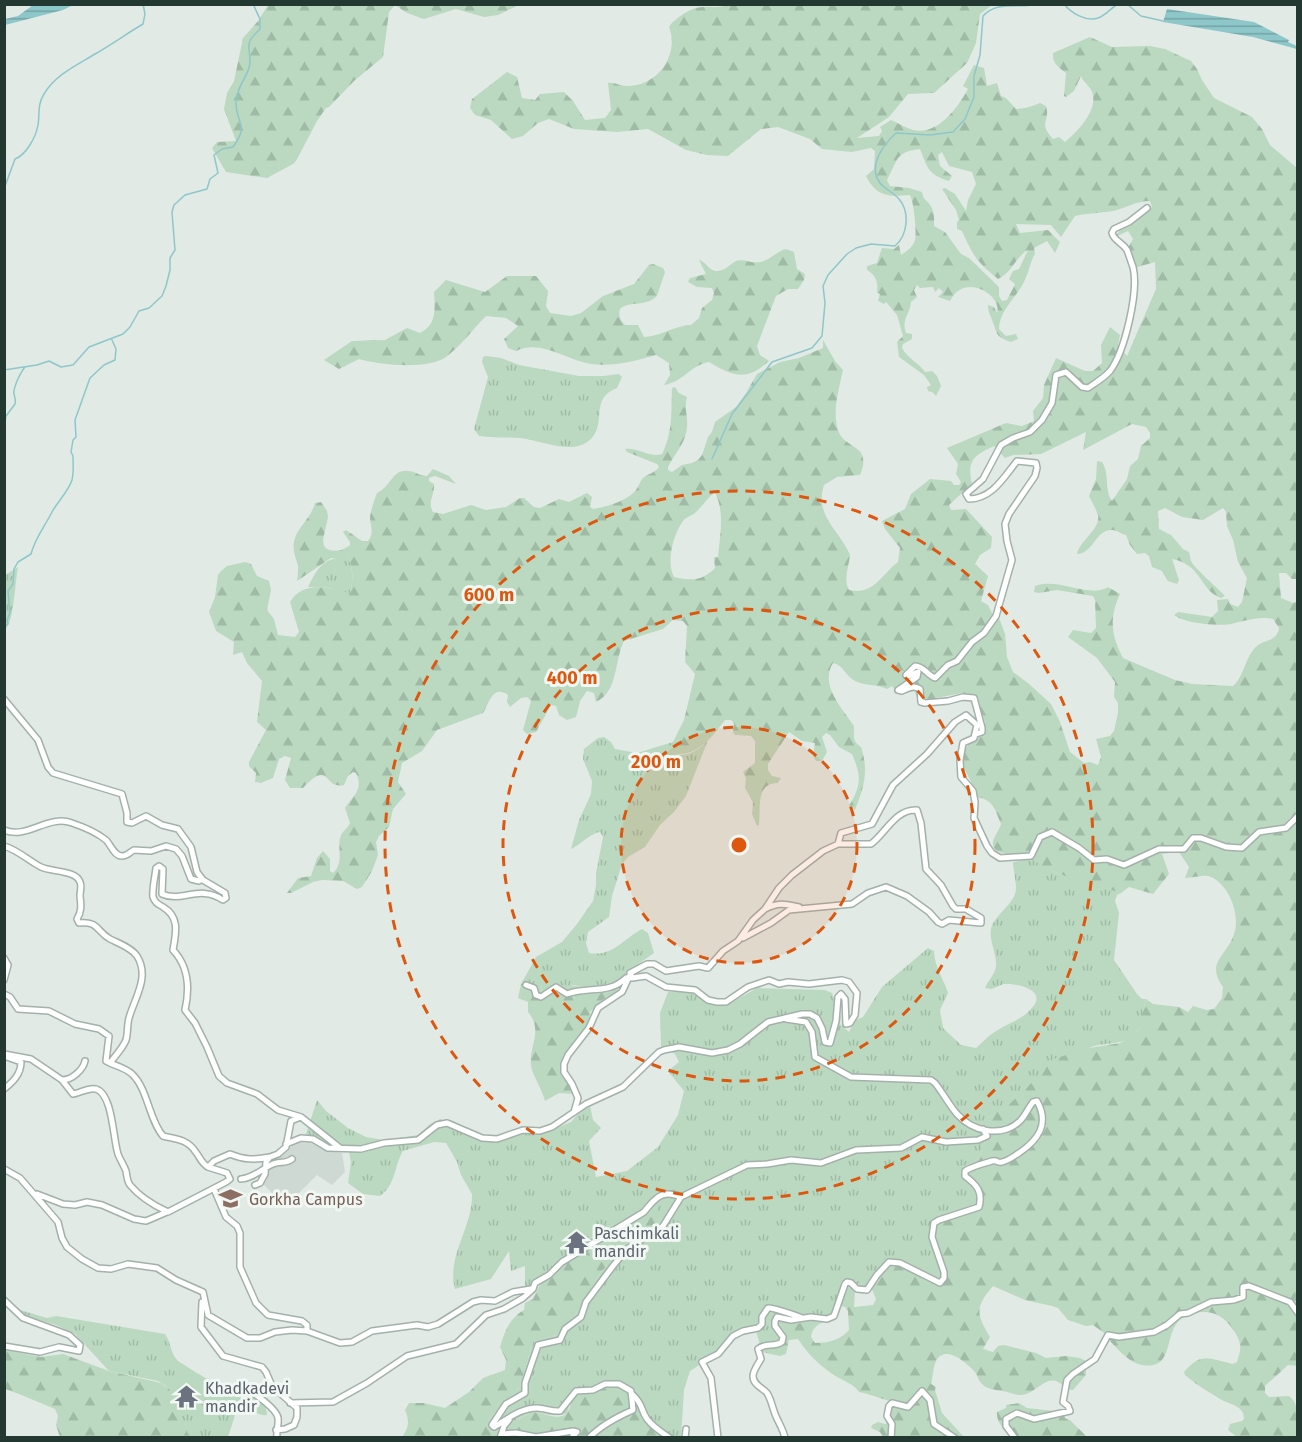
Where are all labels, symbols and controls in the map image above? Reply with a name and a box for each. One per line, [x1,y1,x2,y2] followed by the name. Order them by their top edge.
[464,584,514,606] text: 600 m
[547,667,597,689] text: 400 m
[631,751,681,773] text: 200 m
[729,835,749,855] centre of rings
[218,1186,244,1212] school or university icon: Gorkha Campus
[249,1190,363,1209] place label: Gorkha Campus
[594,1224,679,1261] place label: Paschimkali mandir
[563,1229,589,1255] temple icon: Paschimkali mandir
[205,1379,289,1416] place label: Khadkadevi mandir
[174,1384,200,1410] temple icon: Khadkadevi mandir

